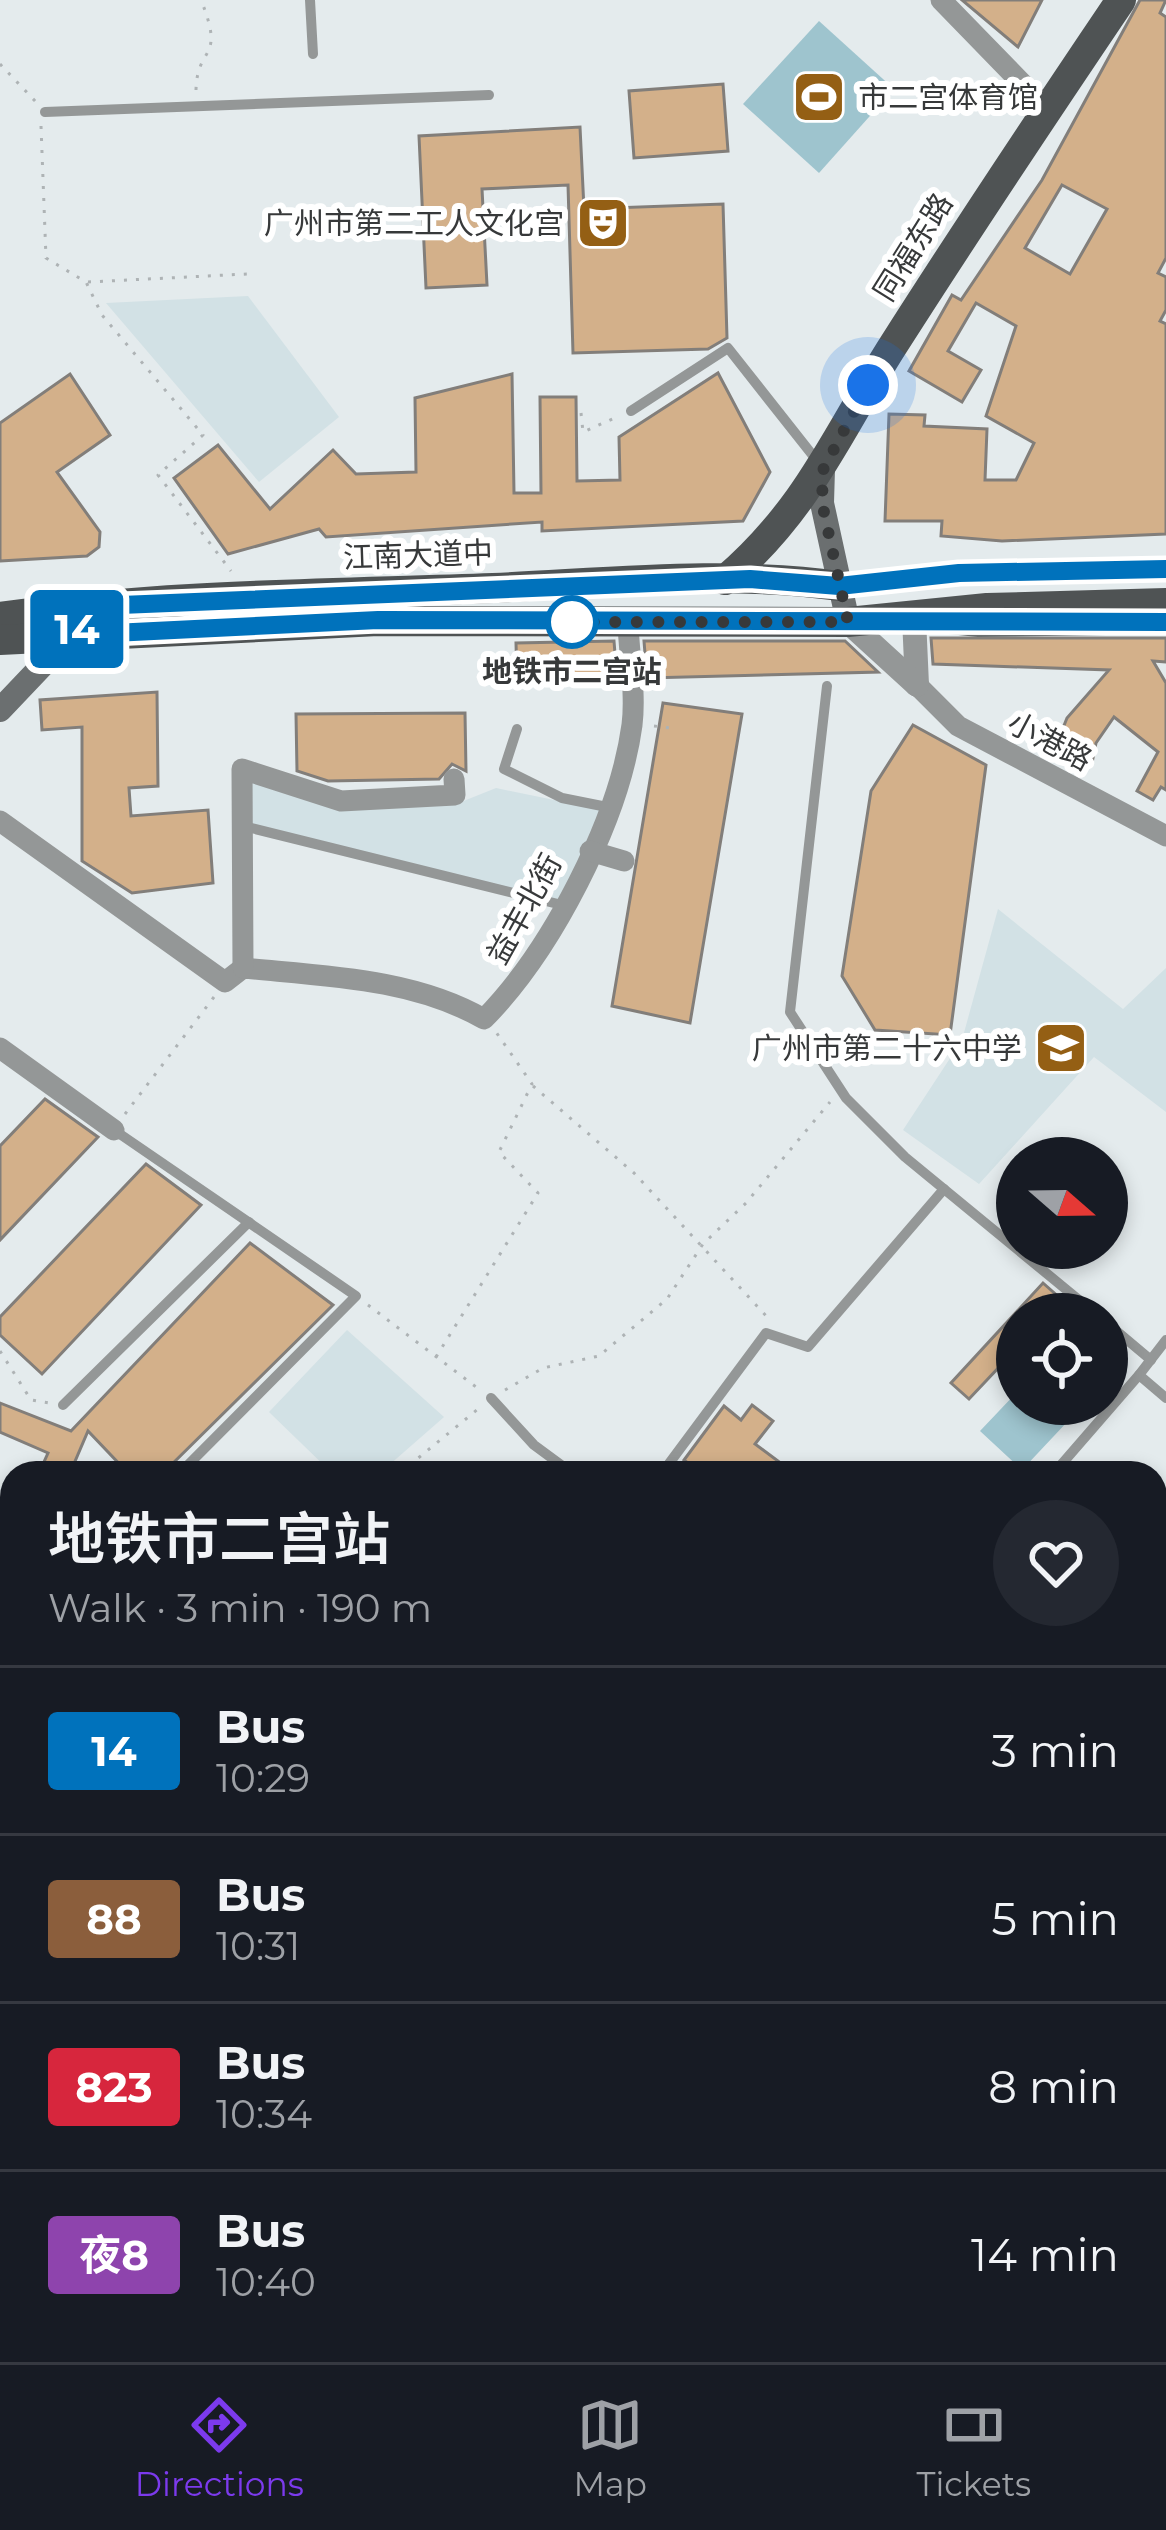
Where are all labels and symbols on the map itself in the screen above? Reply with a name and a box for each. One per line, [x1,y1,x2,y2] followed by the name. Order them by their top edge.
[791,69,847,125] sports icon: 市二宫体育馆
[858,79,1038,116] place label: 市二宫体育馆
[866,186,960,308] street label: 同福东路
[575,195,631,251] theatre icon: 广州市第二工人文化宫
[264,205,564,242] place label: 广州市第二工人文化宫
[838,355,898,415] your location
[342,534,494,576] street label: 江南大道中
[23,590,131,668] line badge: 14
[547,597,597,647] marker: 地铁市二宫站
[482,653,662,690] place label: 地铁市二宫站
[1002,704,1098,778] street label: 小港路
[479,848,569,970] street label: 益丰北街
[1033,1020,1089,1076] school or university icon: 广州市第二十六中学
[752,1030,1022,1067] place label: 广州市第二十六中学
[996,1137,1128,1269] north arrow

